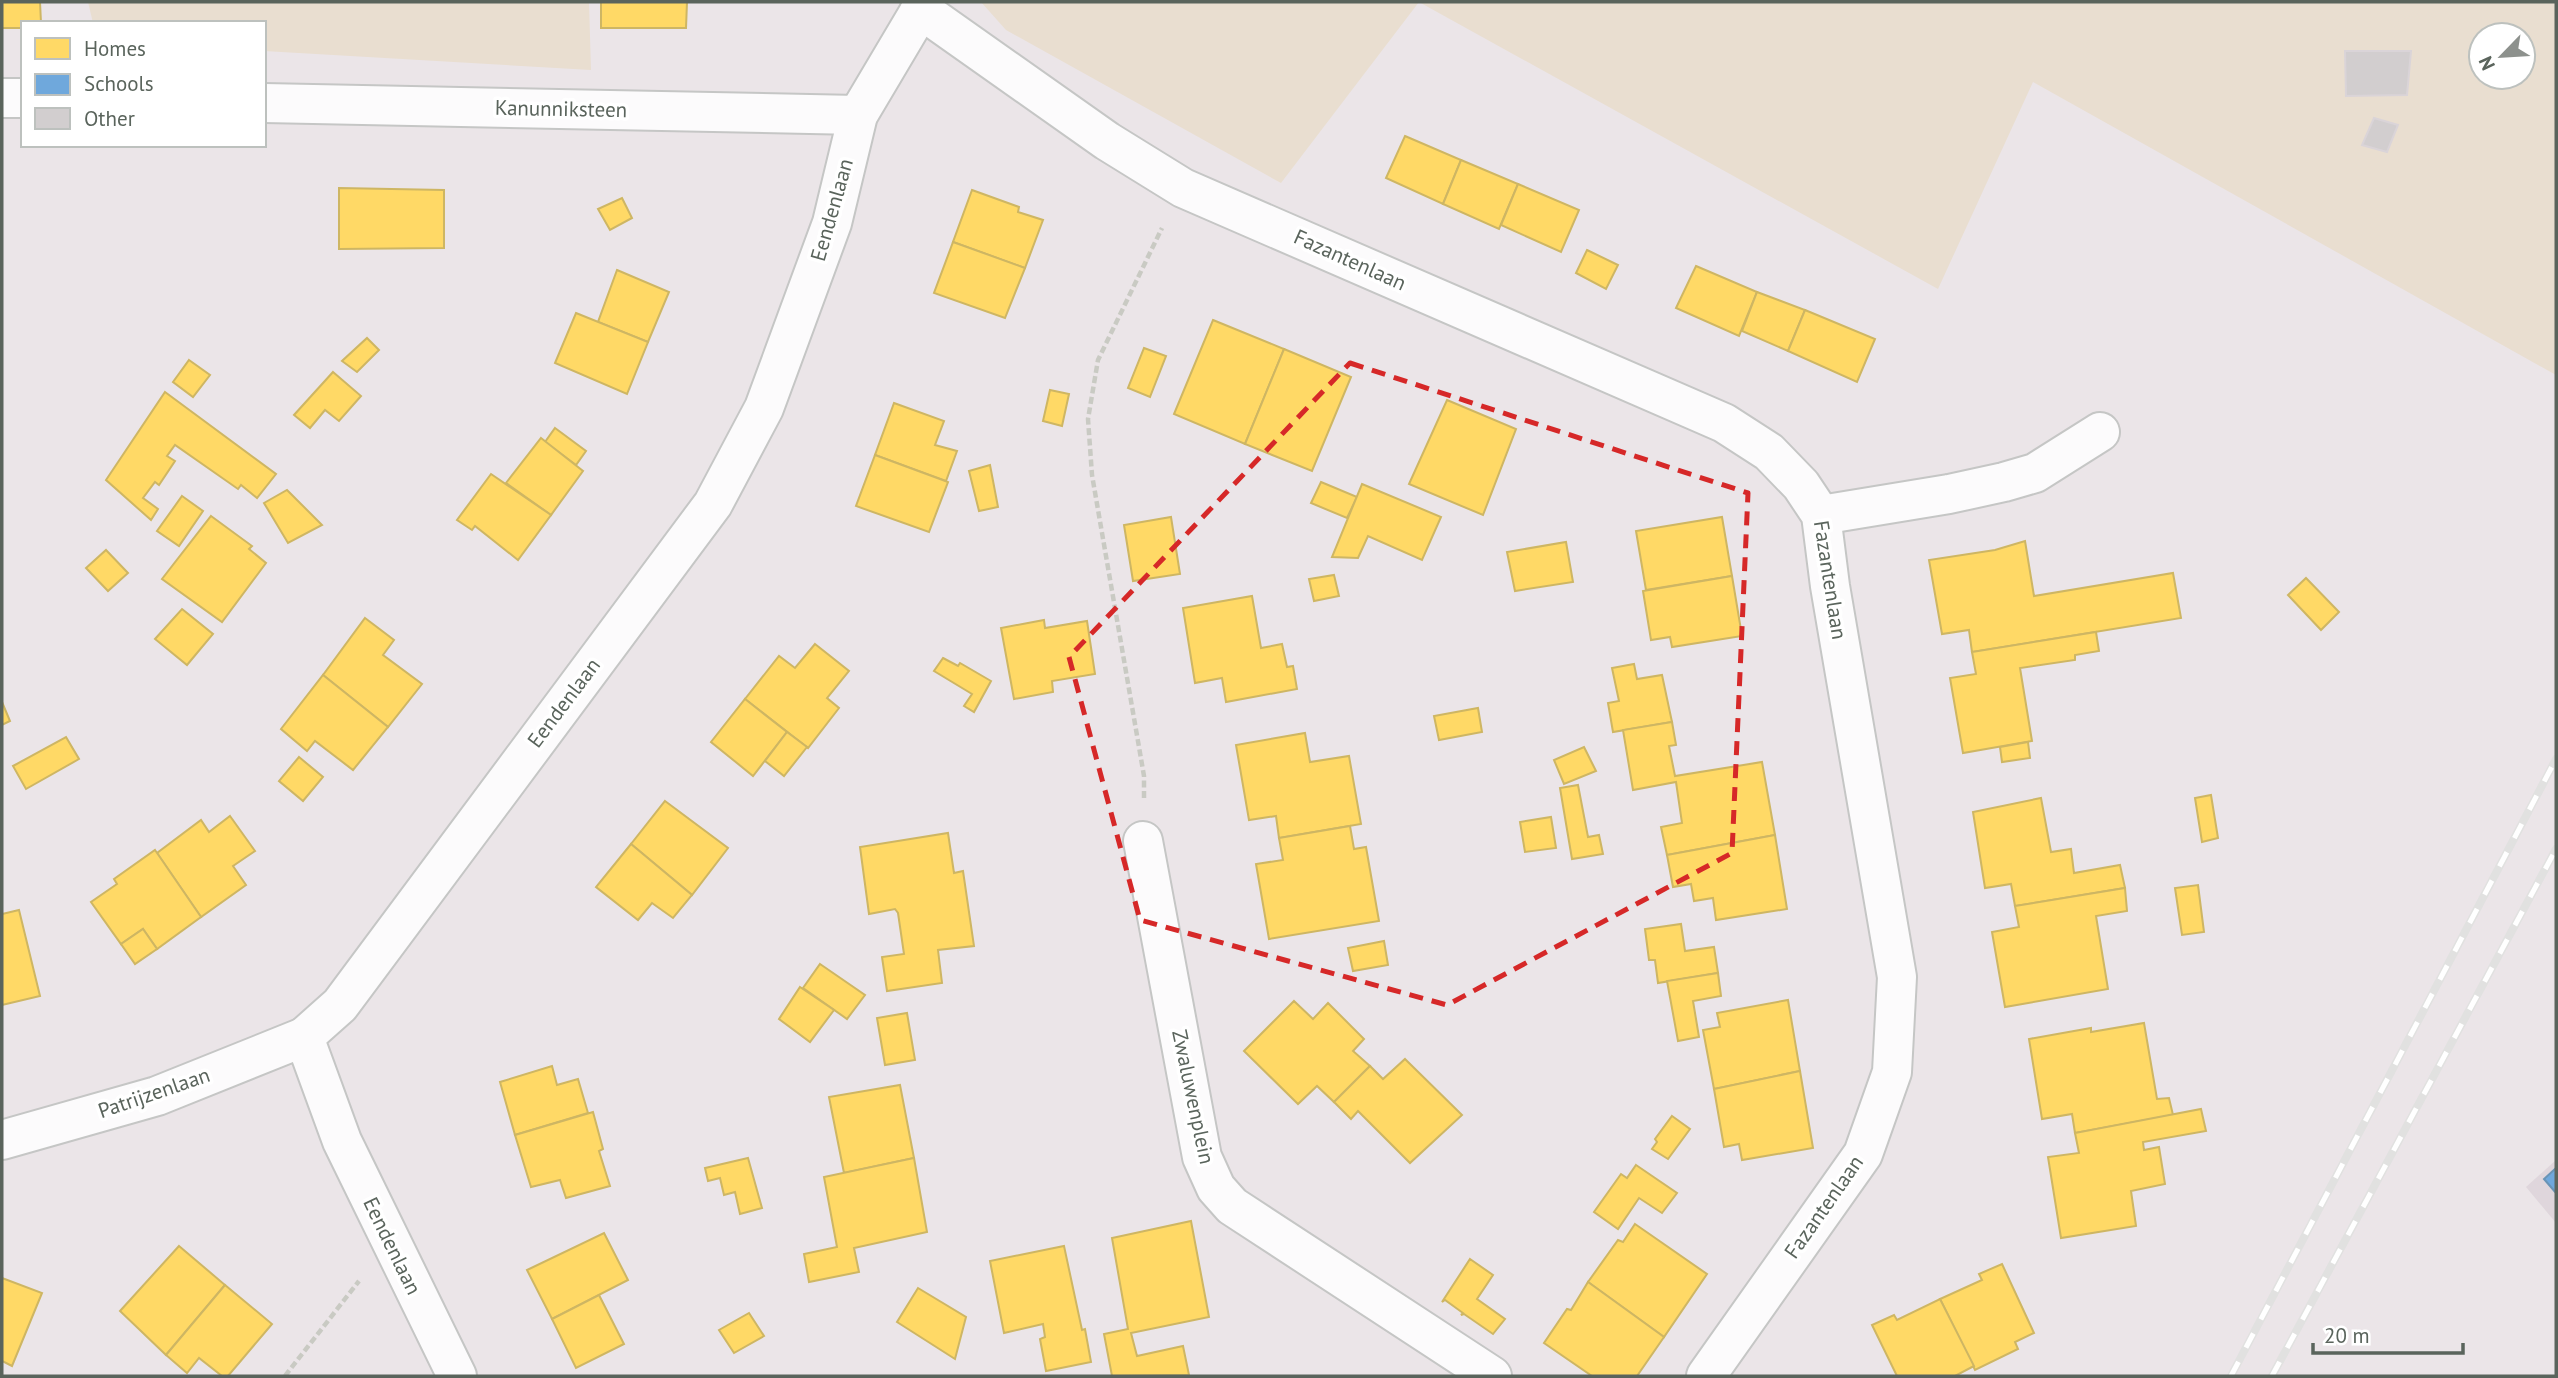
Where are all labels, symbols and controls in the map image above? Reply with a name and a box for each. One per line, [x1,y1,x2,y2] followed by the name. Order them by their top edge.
[21,21,266,147] legend
[2467,21,2537,91] north arrow
[84,35,146,62] text: Homes
[2473,52,2500,74] text: N
[84,70,154,97] text: Schools
[495,94,627,123] street label: Kanunniksteen
[84,105,135,132] text: Other
[804,156,859,264] street label: Eendenlaan
[1290,223,1411,296] street label: Fazantenlaan
[1808,519,1853,641] street label: Fazantenlaan
[521,653,606,753] street label: Eendenlaan
[1166,1027,1221,1167] street label: Zwaluwenplein
[94,1061,213,1124] street label: Patrijzenlaan
[1778,1150,1869,1264] street label: Fazantenlaan
[357,1193,428,1299] street label: Eendenlaan
[2313,1312,2464,1356] scale bar
[2324,1322,2370,1349] text: 20 m

